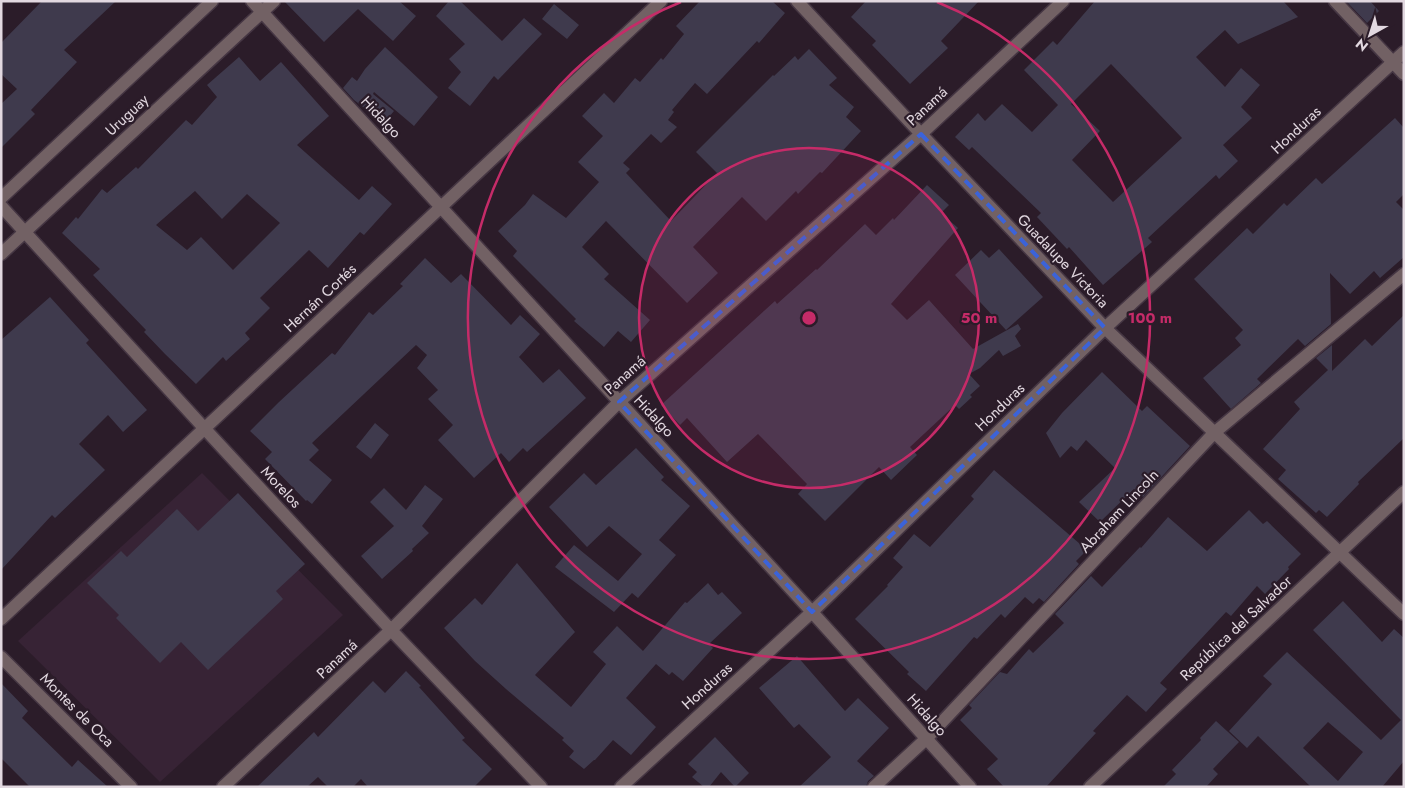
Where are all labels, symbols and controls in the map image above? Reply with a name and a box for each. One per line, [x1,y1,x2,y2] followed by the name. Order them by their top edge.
[1345,10,1395,60] north arrow
[1351,34,1372,56] text: N
[902,81,952,131] street label: Panamá
[100,89,154,141] street label: Uruguay
[356,91,406,143] street label: Hidalgo
[1266,101,1326,159] street label: Honduras
[1012,209,1114,313] street label: Guadalupe Victoria
[279,259,361,337] street label: Hernán Cortés
[961,307,997,329] text: 50 m
[1128,307,1172,329] text: 100 m
[800,309,818,327] centre of rings
[599,350,651,400] street label: Panamá
[970,378,1030,436] street label: Honduras
[629,390,679,442] street label: Hidalgo
[256,461,306,513] street label: Morelos
[1074,464,1164,558] street label: Abraham Lincoln
[1175,570,1298,686] street label: República del Salvador
[312,634,362,684] street label: Panamá
[677,657,737,715] street label: Honduras
[35,668,119,752] street label: Montes de Oca
[902,689,952,741] street label: Hidalgo

